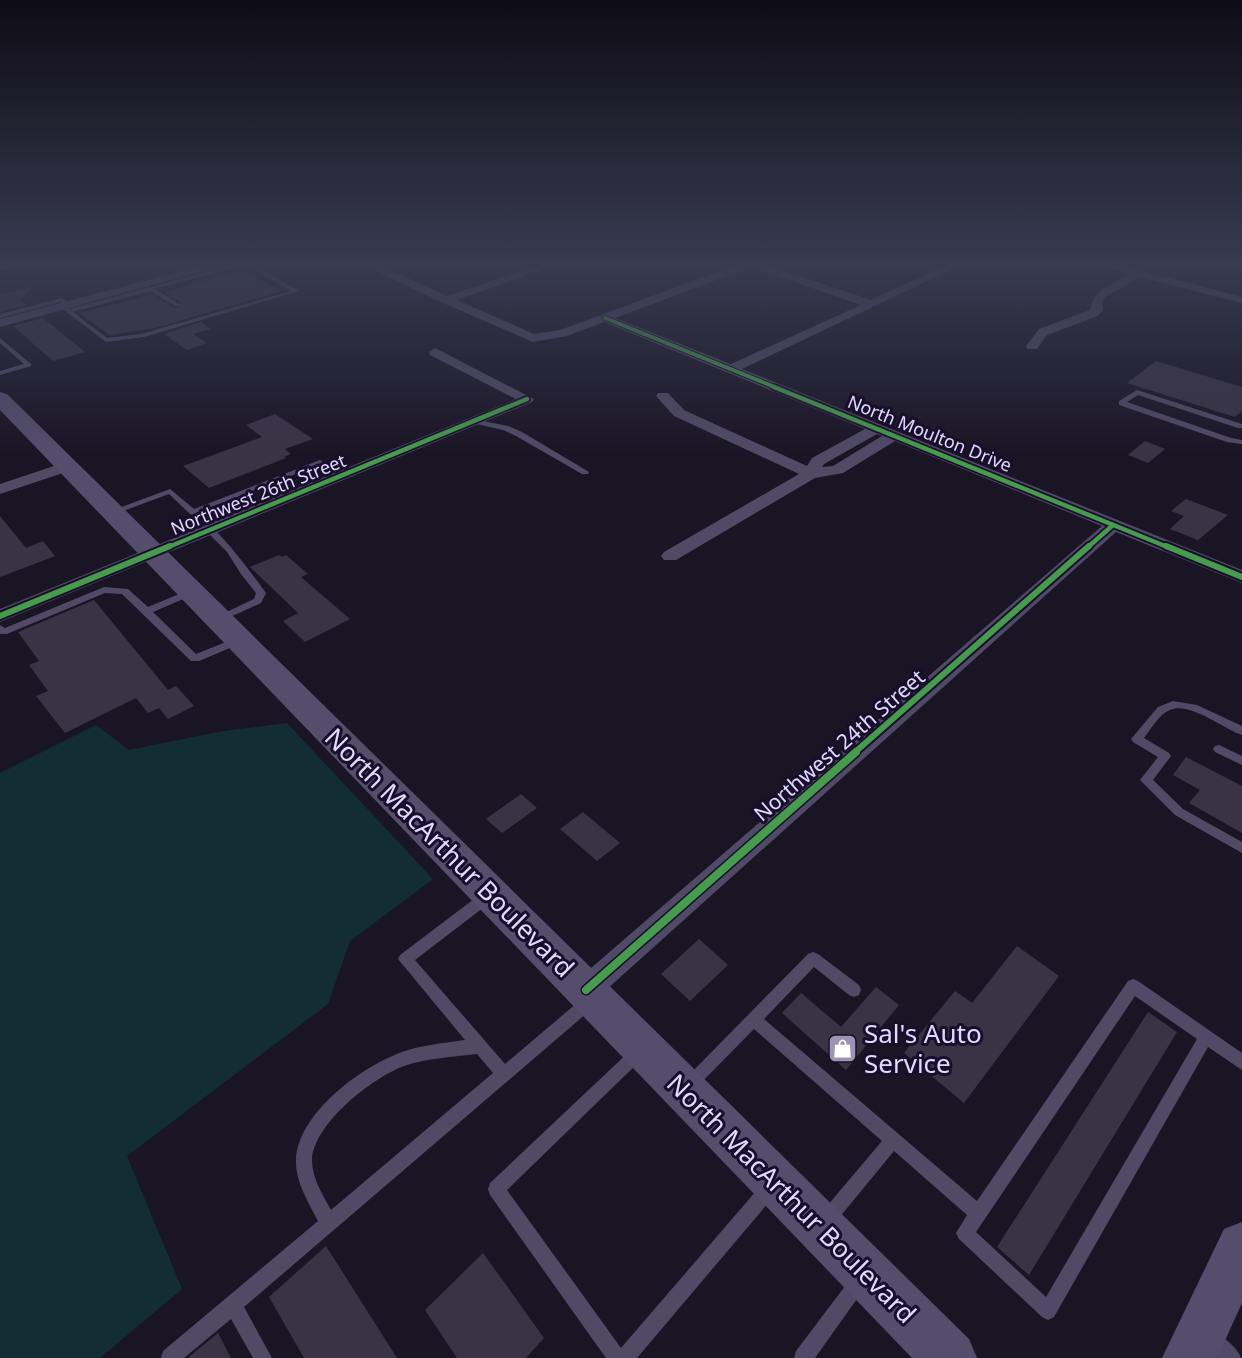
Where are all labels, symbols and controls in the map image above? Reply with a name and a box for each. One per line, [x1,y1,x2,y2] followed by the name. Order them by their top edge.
[844,389,1016,477] street label: North Moulton Drive
[167,448,350,540] street label: Northwest 26th Street
[748,663,931,827] street label: Northwest 24th Street
[317,719,583,985] street label: North MacArthur Boulevard
[864,1015,982,1081] place label: Sal's Auto Service
[827,1032,859,1064] shop icon: Sal's Auto Service
[659,1065,925,1331] street label: North MacArthur Boulevard

